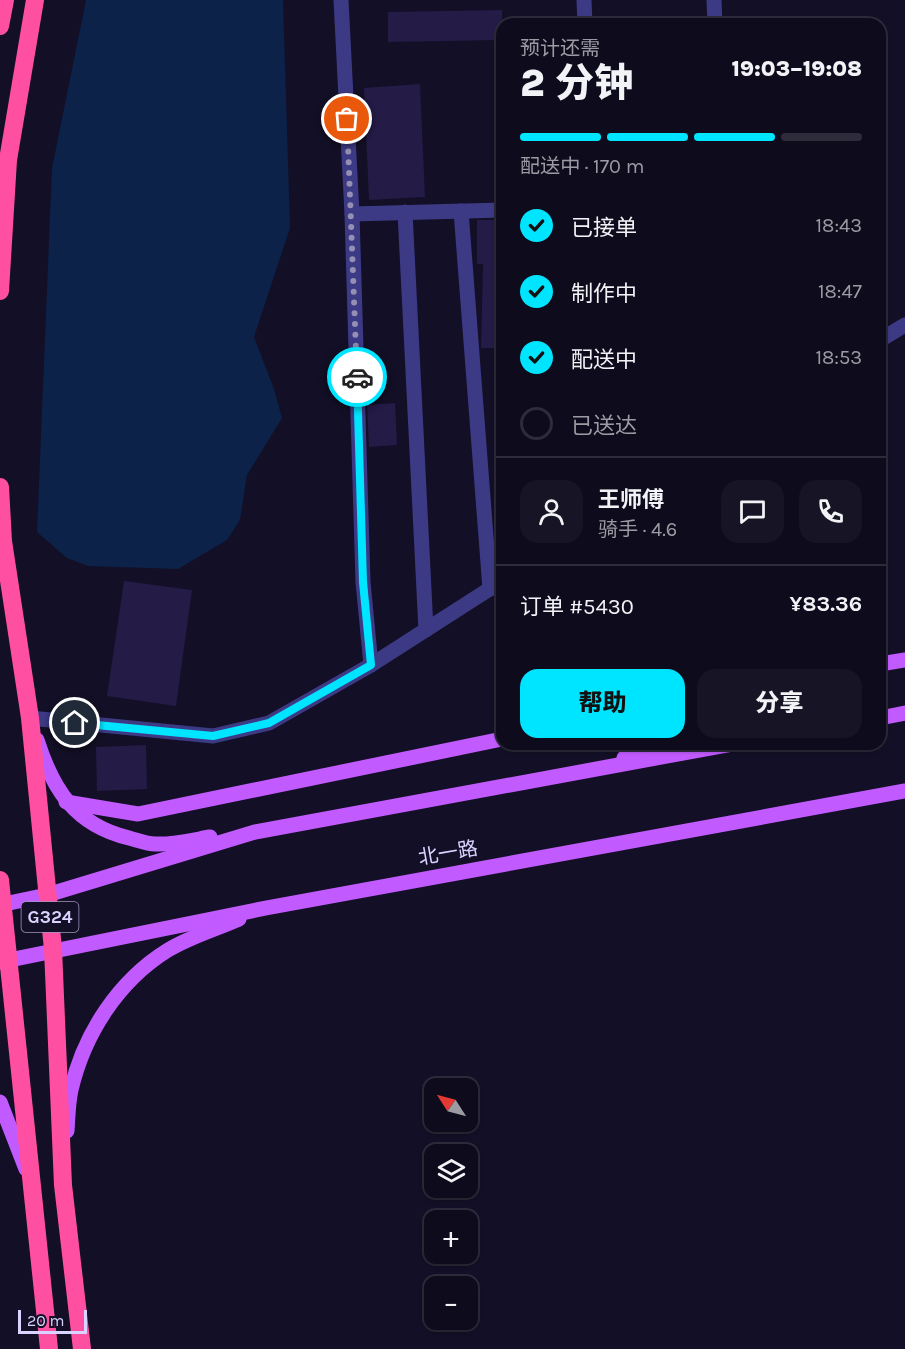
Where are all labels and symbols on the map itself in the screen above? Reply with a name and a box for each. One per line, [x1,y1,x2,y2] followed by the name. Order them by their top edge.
[321,93,372,144] pin
[327,347,387,407] courier
[49,697,100,748] pin
[416,836,480,870] street label: 北一路
[22,902,78,932] road number: G324
[424,1078,478,1132] north arrow
[18,1307,87,1334] scale bar

